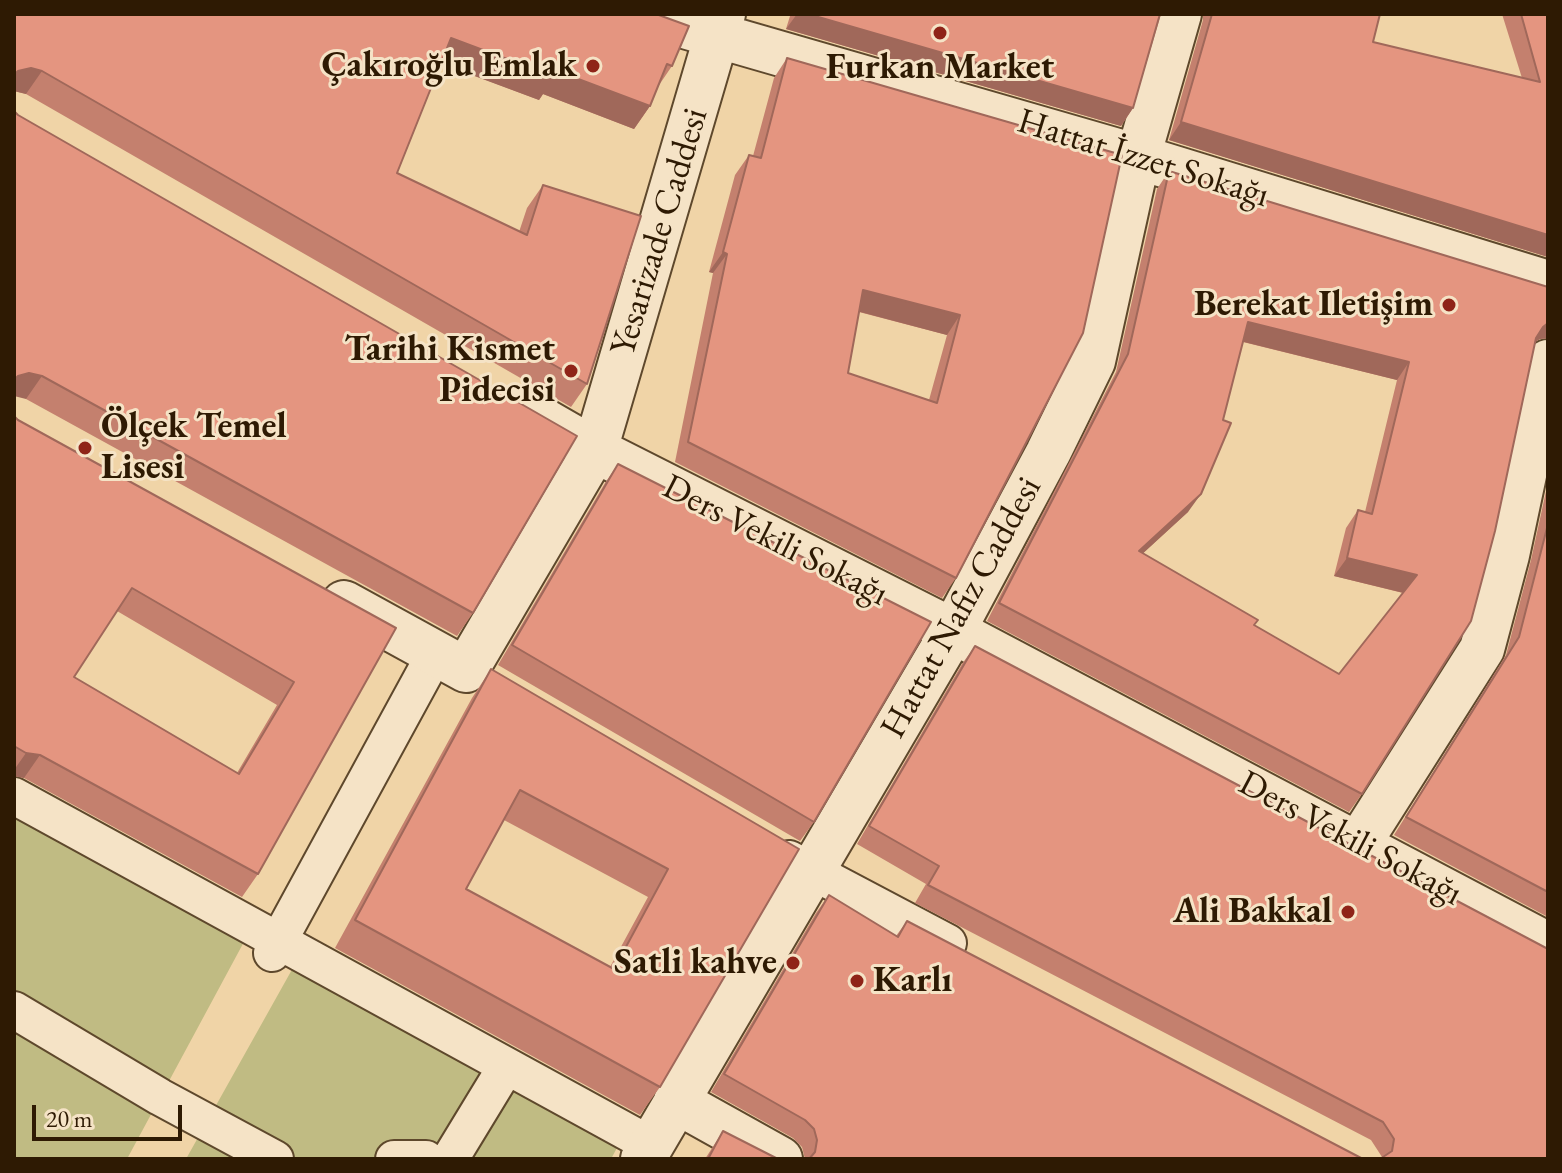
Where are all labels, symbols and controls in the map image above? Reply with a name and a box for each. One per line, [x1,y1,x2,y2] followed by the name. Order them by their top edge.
[931,24,949,42] marker: Furkan Market
[322,44,577,88] place label: Çakıroğlu Emlak
[826,46,1054,90] place label: Furkan Market
[584,57,602,75] marker: Çakıroğlu Emlak
[1012,100,1274,218] street label: Hattat İzzet Sokağı
[602,103,718,361] street label: Yesarizade Caddesi
[1194,283,1433,327] place label: Berekat Iletişim
[1440,296,1458,314] marker: Berekat Iletişim
[345,328,555,413] place label: Tarihi Kismet Pidecisi
[562,362,580,380] marker: Tarihi Kismet Pidecisi
[101,405,287,490] place label: Ölçek Temel Lisesi
[76,439,94,457] marker: Ölçek Temel Lisesi
[655,466,895,616] street label: Ders Vekili Sokağı
[872,470,1052,746] street label: Hattat Nafiz Caddesi
[1231,762,1469,916] street label: Ders Vekili Sokağı
[1173,890,1332,934] place label: Ali Bakkal
[1339,903,1357,921] marker: Ali Bakkal
[614,941,777,985] place label: Satli kahve
[784,954,802,972] marker: Satli kahve
[873,959,952,1003] place label: Karlı
[848,972,866,990] marker: Karlı
[36,1089,186,1139] scale bar
[46,1103,93,1134] text: 20 m

